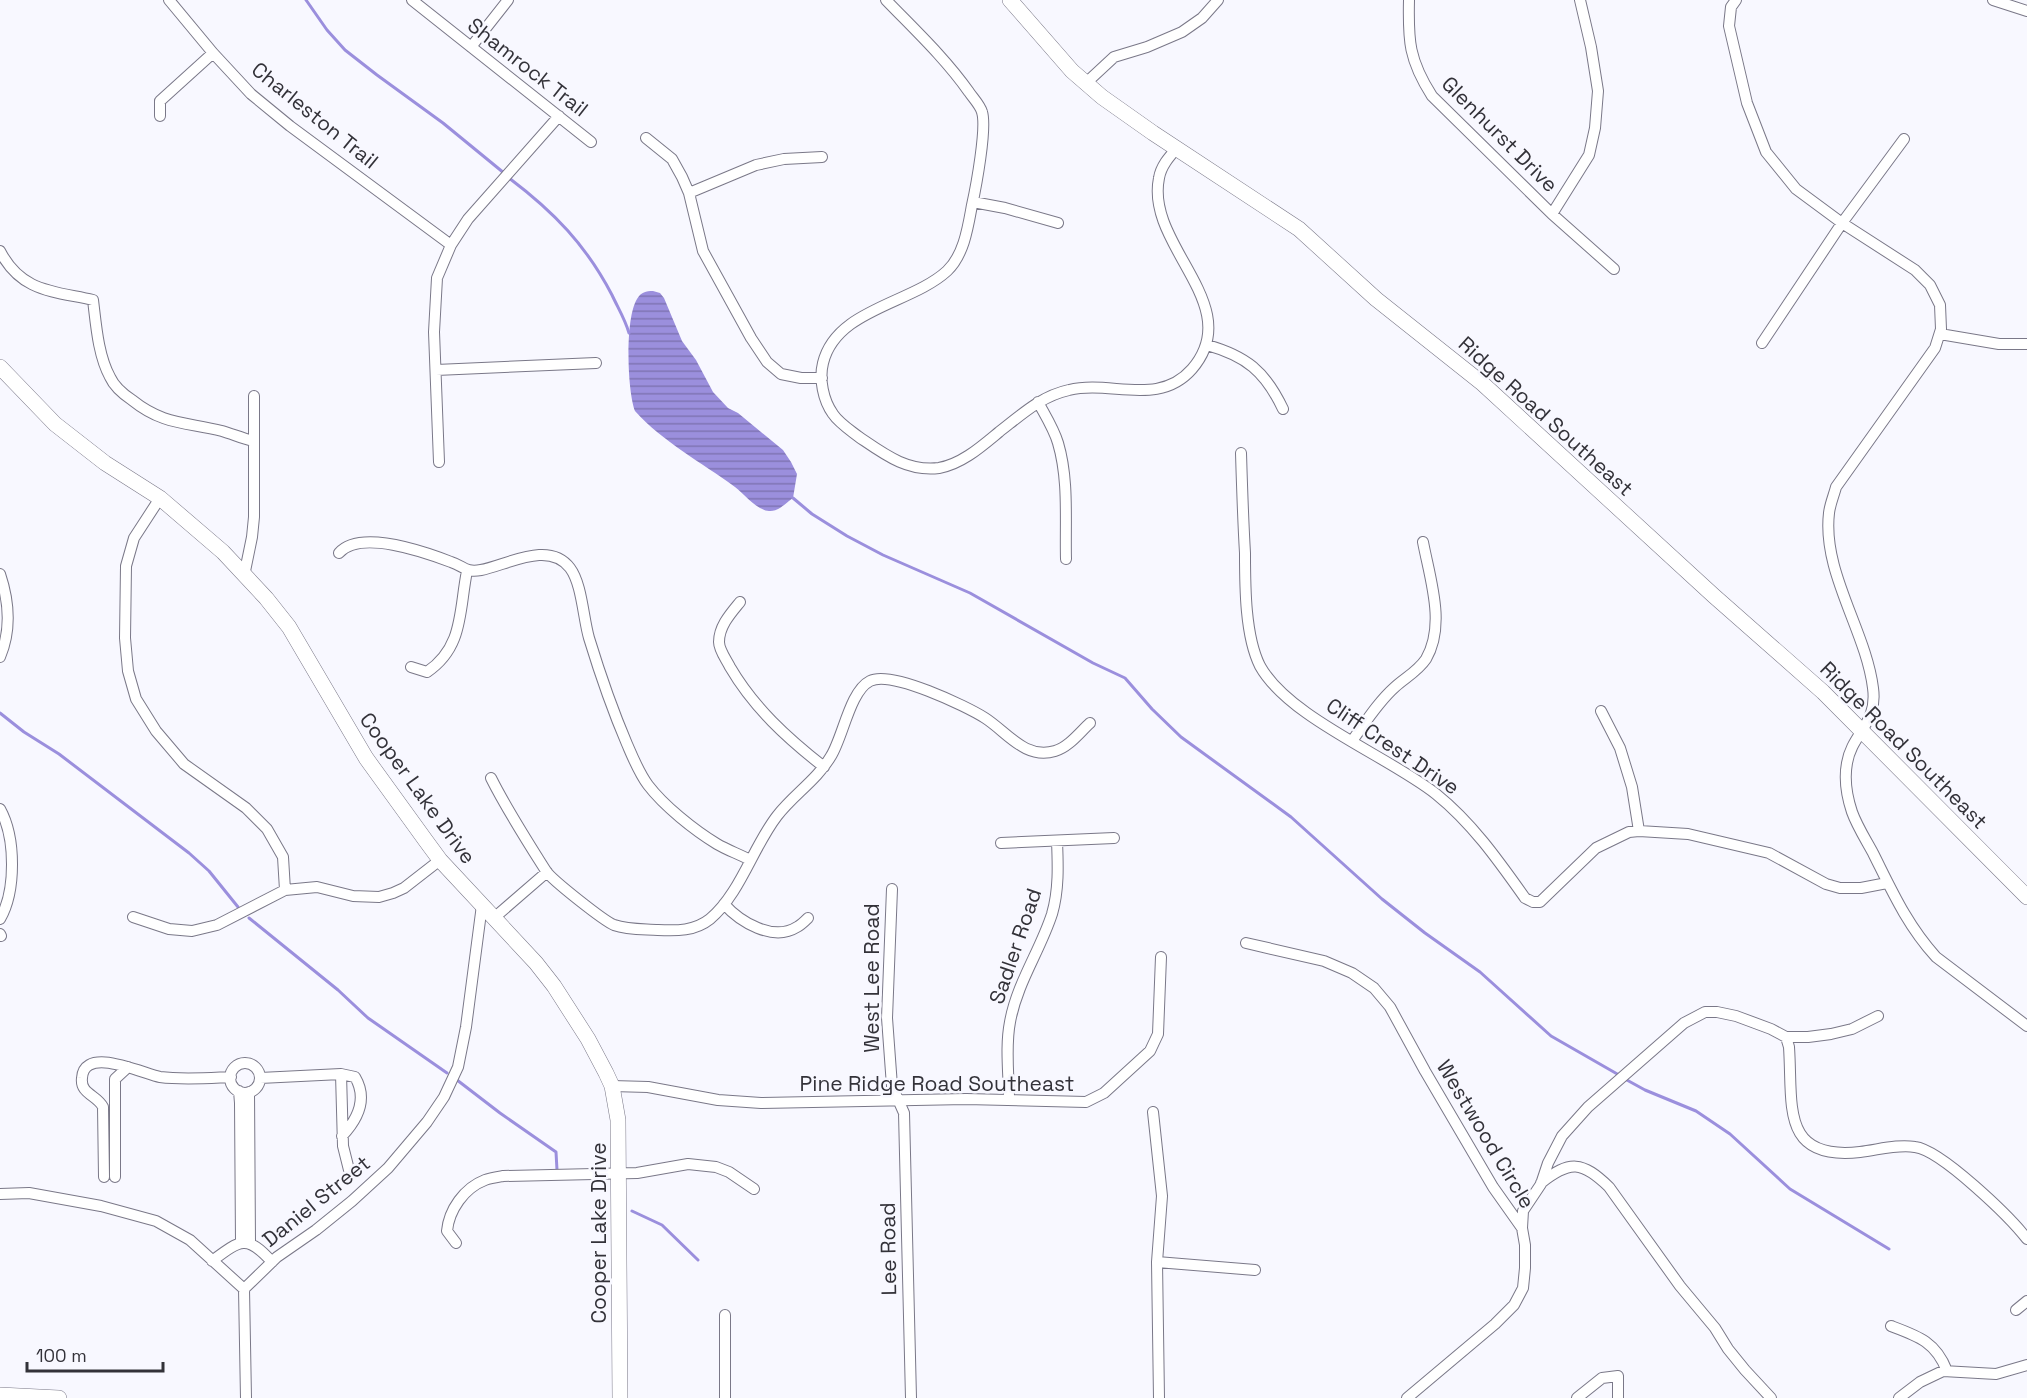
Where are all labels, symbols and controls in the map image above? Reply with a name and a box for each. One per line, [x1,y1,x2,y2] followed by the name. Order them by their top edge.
[462,11,594,123] street label: Shamrock Trail
[246,56,384,174] street label: Charleston Trail
[1436,70,1564,198] street label: Glenhurst Drive
[1453,330,1639,502] street label: Ridge Road Southeast
[1814,655,1994,835] street label: Ridge Road Southeast
[1321,692,1465,800] street label: Cliff Crest Drive
[354,707,482,869] street label: Cooper Lake Drive
[983,885,1047,1007] street label: Sadler Road
[858,903,885,1053] street label: West Lee Road
[1431,1055,1541,1213] street label: Westwood Circle
[800,1070,1074,1097] street label: Pine Ridge Road Southeast
[585,1142,612,1324] street label: Cooper Lake Drive
[257,1149,375,1253] street label: Daniel Street
[874,1202,902,1296] street label: Lee Road
[27,1335,164,1373] scale bar
[36,1344,87,1367] text: 100 m

